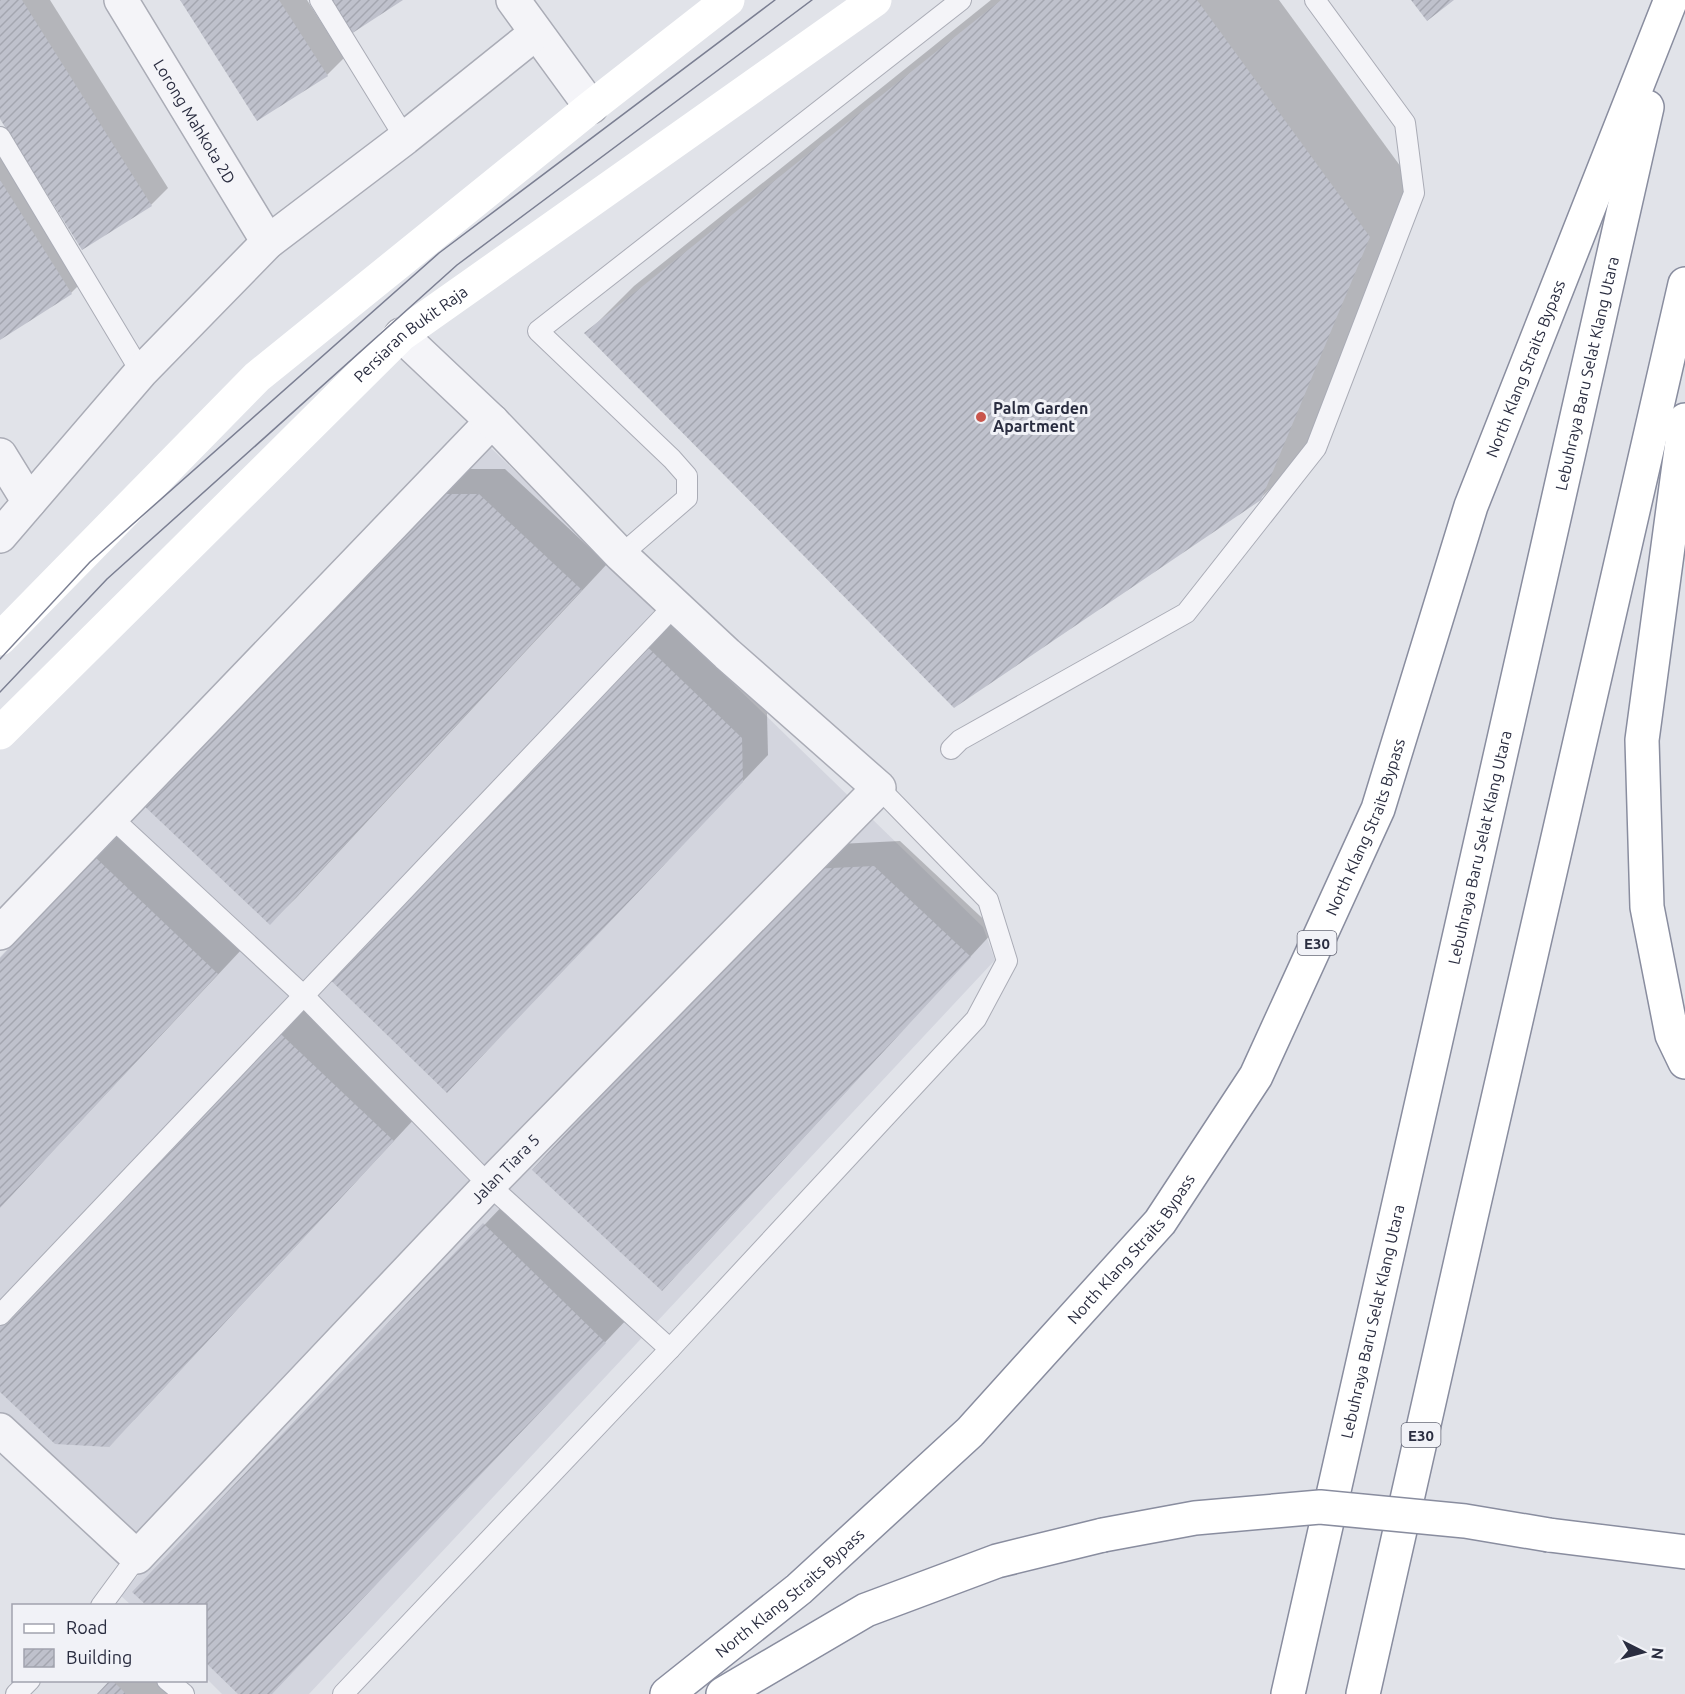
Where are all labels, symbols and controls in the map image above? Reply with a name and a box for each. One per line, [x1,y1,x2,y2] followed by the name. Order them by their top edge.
[150,56,239,187] street label: Lorong Mahkota 2D
[1552,255,1622,492] street label: Lebuhraya Baru Selat Klang Utara
[1482,277,1568,460] street label: North Klang Straits Bypass
[350,282,471,386] street label: Persiaran Bukit Raja
[993,399,1088,435] place label: Palm Garden Apartment
[974,410,988,424] marker: Palm Garden Apartment
[1444,729,1515,966] street label: Lebuhraya Baru Selat Klang Utara
[1322,736,1408,918] street label: North Klang Straits Bypass
[1298,931,1336,955] road number: E30
[467,1130,543,1207] street label: Jalan Tiara 5
[1064,1170,1198,1327] street label: North Klang Straits Bypass
[1337,1203,1407,1440] street label: Lebuhraya Baru Selat Klang Utara
[1402,1423,1440,1447] road number: E30
[712,1525,868,1661] street label: North Klang Straits Bypass
[12,1604,207,1682] legend
[66,1617,108,1637] text: Road
[1613,1622,1673,1682] north arrow
[66,1647,132,1667] text: Building
[1648,1647,1667,1660] text: N

